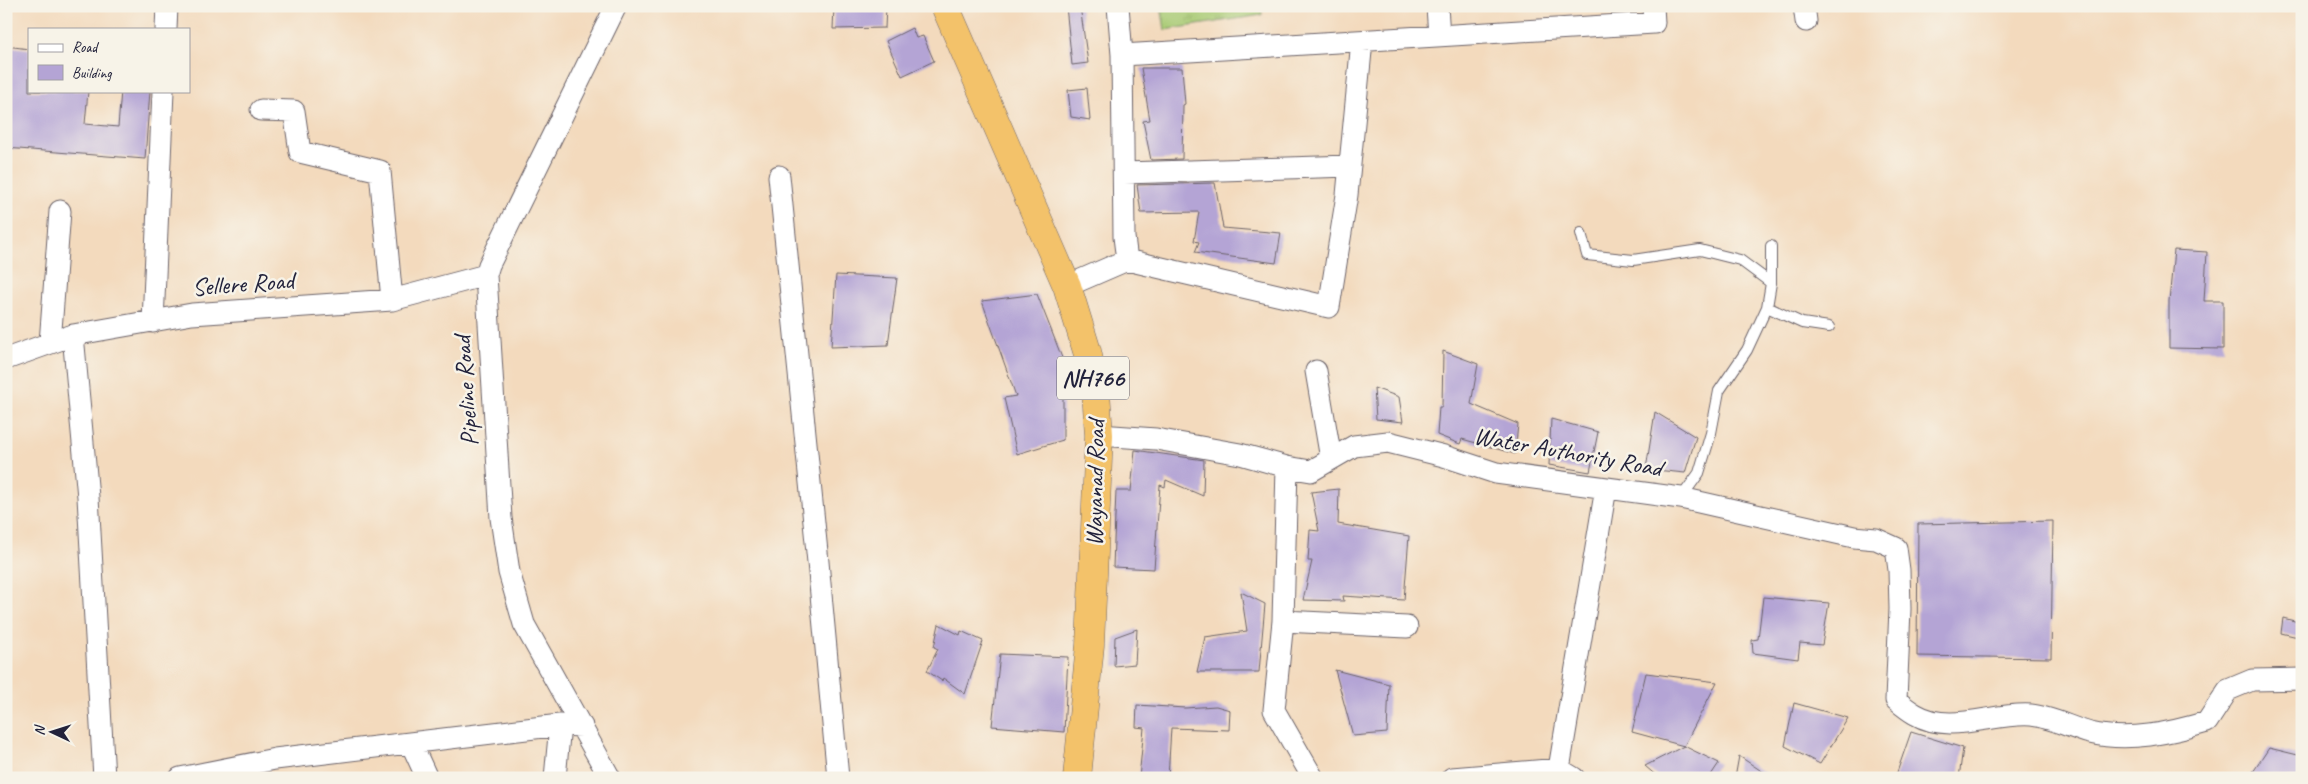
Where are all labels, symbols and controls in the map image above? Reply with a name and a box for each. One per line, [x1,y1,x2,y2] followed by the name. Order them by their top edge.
[28,28,190,92] legend
[72,38,99,57] text: Road
[72,64,112,83] text: Building
[191,264,299,304] street label: Sellere Road
[446,331,486,447] street label: Pipeline Road
[1057,356,1129,399] road number: NH766
[1078,415,1112,546] street label: Wayanad Road
[1472,420,1669,485] street label: Water Authority Road
[28,706,78,756] north arrow
[31,724,48,736] text: N

